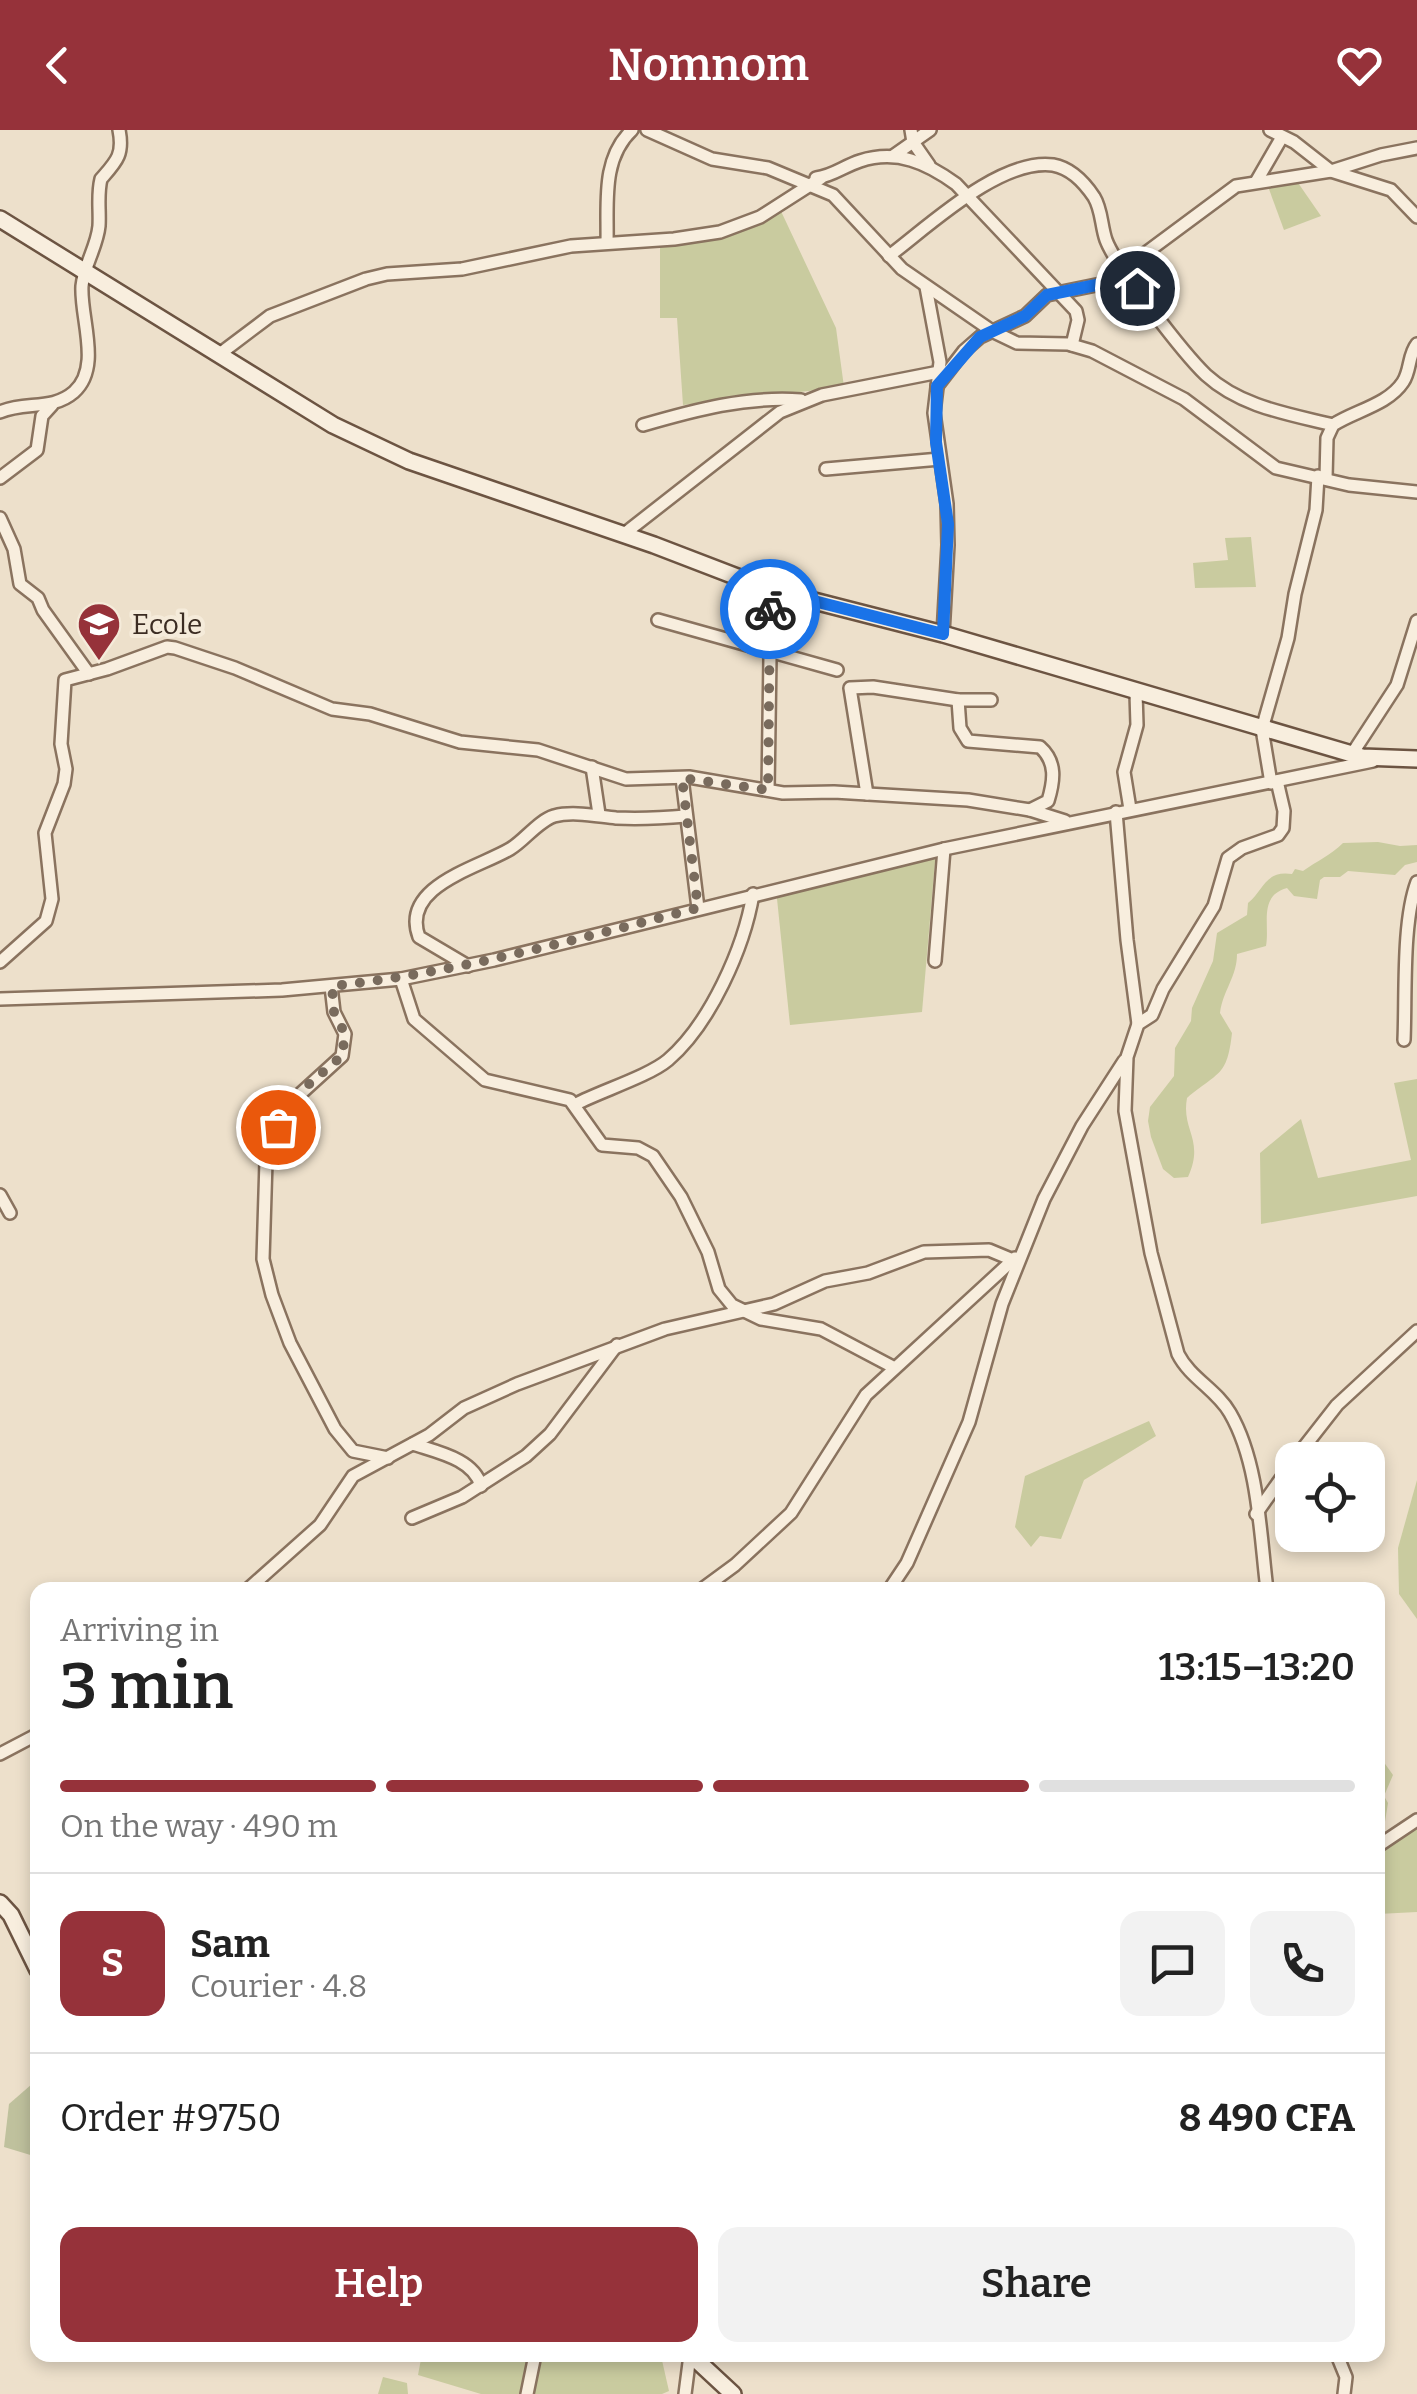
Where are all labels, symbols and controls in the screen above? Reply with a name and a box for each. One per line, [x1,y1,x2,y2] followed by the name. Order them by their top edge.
[30,38,85,93] icon: back
[608,38,809,92] text: Nomnom
[1332,38,1387,93] icon: heart
[1095,246,1180,331] pin
[1110,261,1165,316] icon: home
[720,559,820,659] courier
[743,582,798,637] icon: bike
[76,601,122,662] school or university icon: Ecole
[132,608,202,641] place label: Ecole
[236,1085,321,1170] pin
[251,1100,306,1155] icon: bag
[1275,1442,1385,1552] map controls
[1275,1442,1385,1552] button: locate
[60,1611,219,1649] text: Arriving in
[1159,1644,1355,1690] text: 13:15–13:20
[60,1647,233,1725] text: 3 min
[60,1807,338,1845] text: On the way · 490 m
[1120,1911,1225,2016] button: chat
[1250,1911,1355,2016] button: phone
[190,1921,270,1967] text: Sam
[101,1940,124,1986] text: S
[190,1967,367,2005] text: Courier · 4.8
[60,2095,282,2141] text: Order #9750
[1179,2095,1355,2141] text: 8 490 CFA
[60,2227,698,2342] button: Help
[718,2227,1355,2342] button: Share

